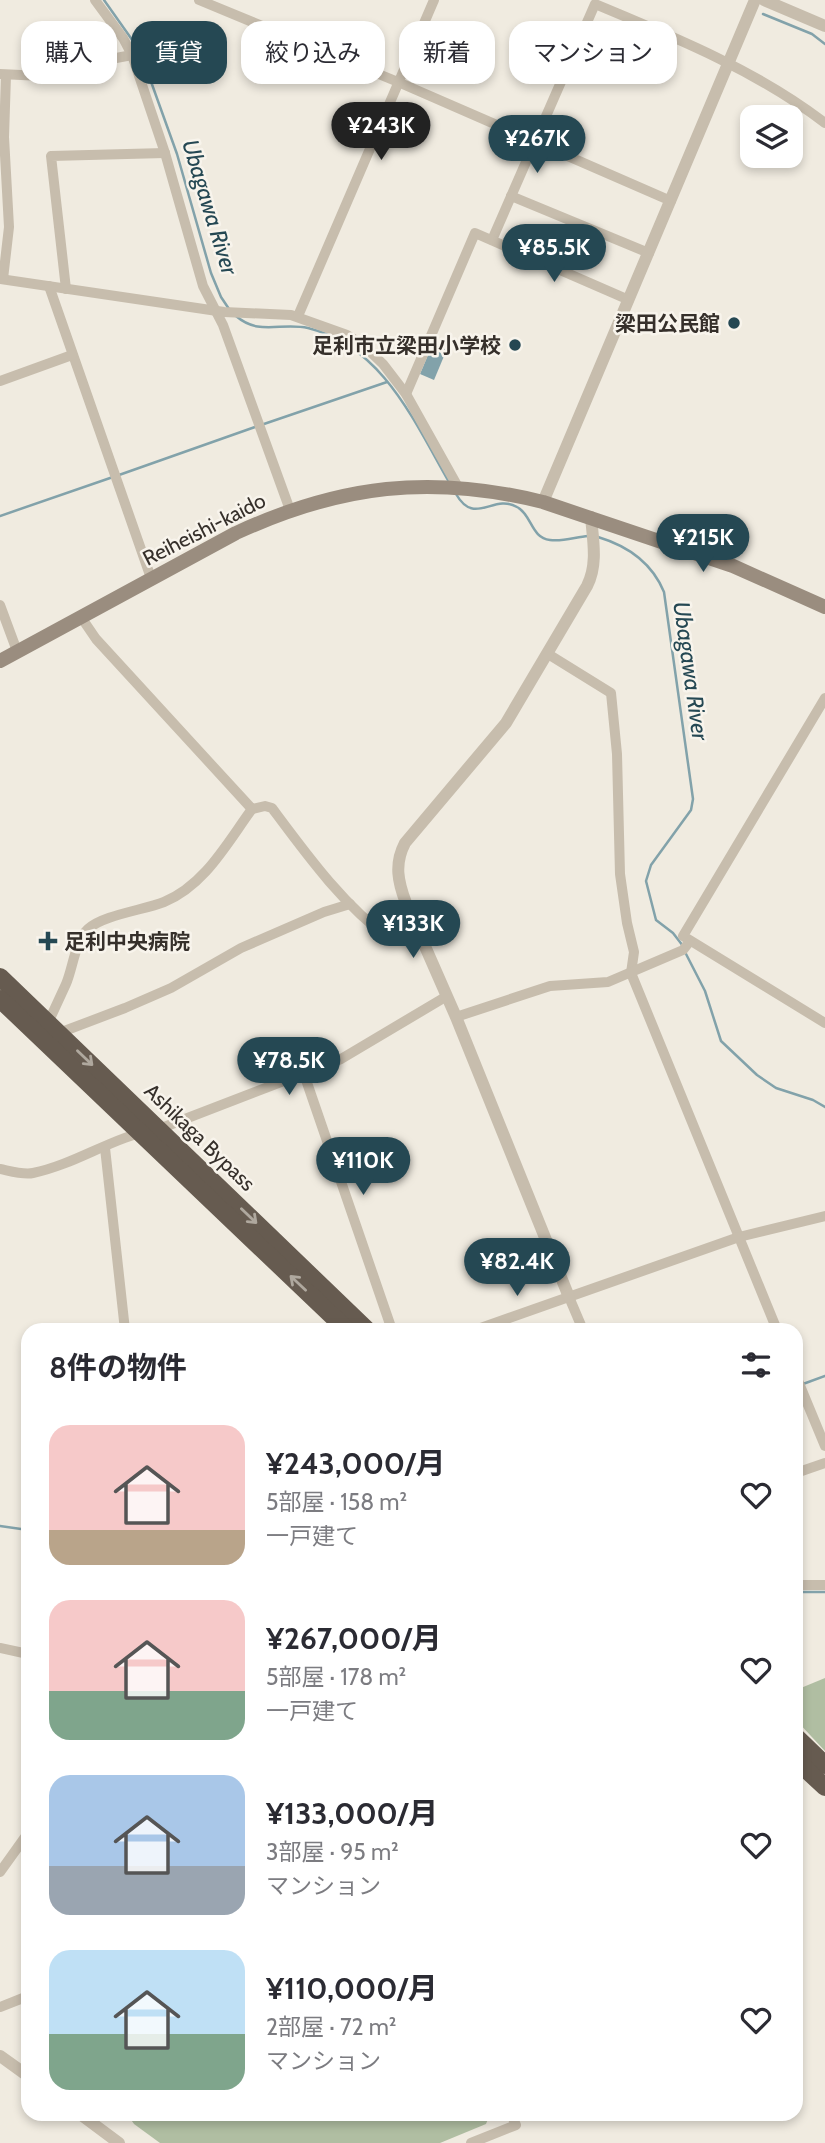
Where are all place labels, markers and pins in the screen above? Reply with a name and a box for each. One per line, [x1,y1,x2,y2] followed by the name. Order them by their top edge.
[332,102,430,162] pin: ¥243K
[488,116,586,175] pin: ¥267K
[497,224,611,284] pin: ¥85.5K
[615,311,720,336] place label: 梁田公民館
[726,315,742,331] marker: 梁田公民館
[312,333,501,358] place label: 足利市立梁田小学校
[507,337,523,353] marker: 足利市立梁田小学校
[654,514,752,574] pin: ¥215K
[364,900,462,960] pin: ¥133K
[64,929,190,954] place label: 足利中央病院
[38,931,58,951] marker: 足利中央病院
[232,1038,346,1097] pin: ¥78.5K
[314,1138,412,1197] pin: ¥110K
[460,1238,574,1298] pin: ¥82.4K

